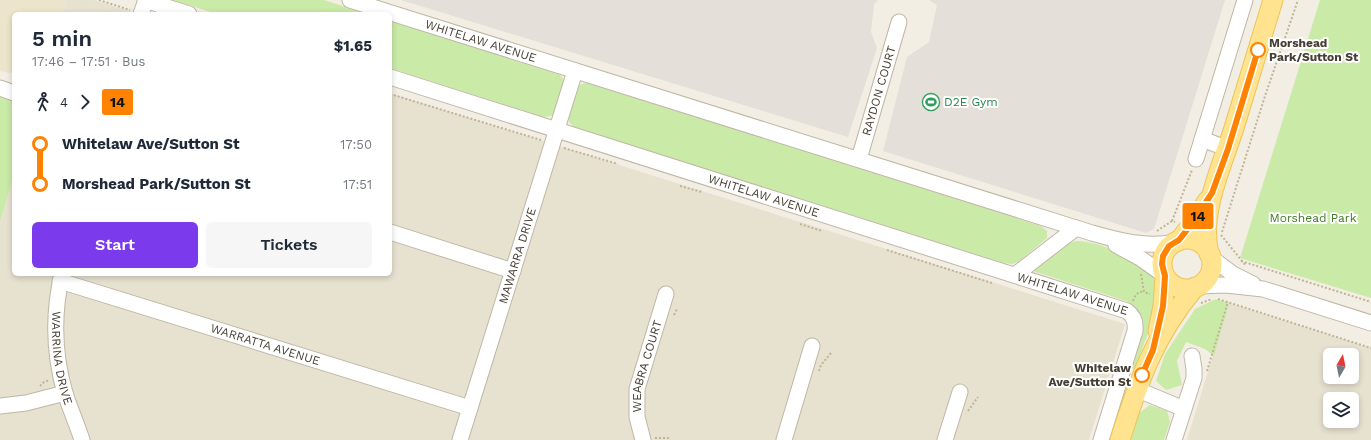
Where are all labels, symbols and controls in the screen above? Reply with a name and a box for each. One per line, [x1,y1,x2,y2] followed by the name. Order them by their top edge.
[423,17,538,65] street label: WHITELAW AVENUE
[32,26,92,51] text: 5 min
[1269,36,1359,64] place label: Morshead Park/Sutton St
[334,37,372,55] text: $1.65
[1250,42,1266,58] marker: Morshead Park/Sutton St
[859,44,899,137] street label: RAYDON COURT
[32,54,145,69] text: 17:46 – 17:51 · Bus
[32,91,54,113] icon: walk
[74,91,96,113] icon: forward
[921,92,941,112] sports icon: D2E Gym
[110,94,125,110] text: 14
[60,95,68,110] text: 4
[944,95,998,109] place label: D2E Gym
[62,135,239,153] text: Whitelaw Ave/Sutton St
[340,137,372,152] text: 17:50
[706,171,821,220] street label: WHITELAW AVENUE
[62,175,251,193] text: Morshead Park/Sutton St
[343,177,372,192] text: 17:51
[1180,203,1216,229] line badge: 14
[496,206,539,305] street label: MAWARRA DRIVE
[1190,208,1206,224] text: 14
[1270,211,1357,225] park label: Morshead Park
[32,222,198,268] button: Start
[206,222,372,268] button: Tickets
[1015,269,1130,318] street label: WHITELAW AVENUE
[49,311,76,407] street label: WARRINA DRIVE
[630,318,665,412] street label: WEABRA COURT
[209,321,322,368] street label: WARRATTA AVENUE
[1323,348,1359,384] north arrow
[1323,348,1359,428] map controls
[1049,361,1132,389] place label: Whitelaw Ave/Sutton St
[1134,367,1150,383] marker: Whitelaw Ave/Sutton St
[1323,392,1359,428] button: layers

